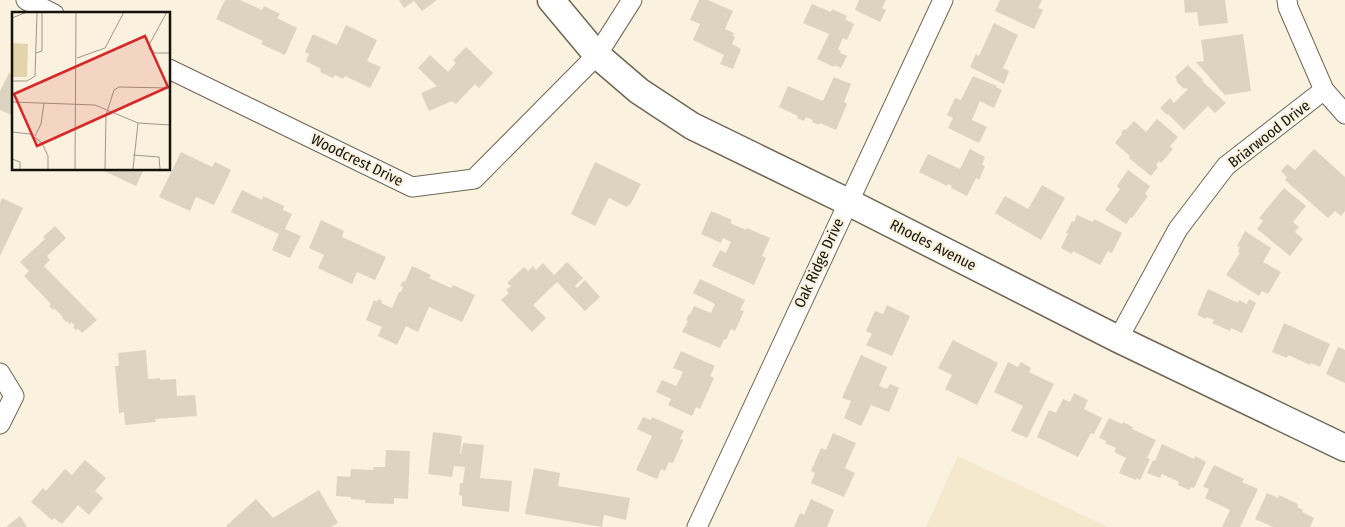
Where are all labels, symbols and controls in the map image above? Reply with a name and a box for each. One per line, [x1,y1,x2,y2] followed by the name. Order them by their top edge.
[12,12,170,170] inset map
[1225,97,1313,171] street label: Briarwood Drive
[308,130,406,190] street label: Woodcrest Drive
[790,215,848,311] street label: Oak Ridge Drive
[887,216,979,274] street label: Rhodes Avenue

